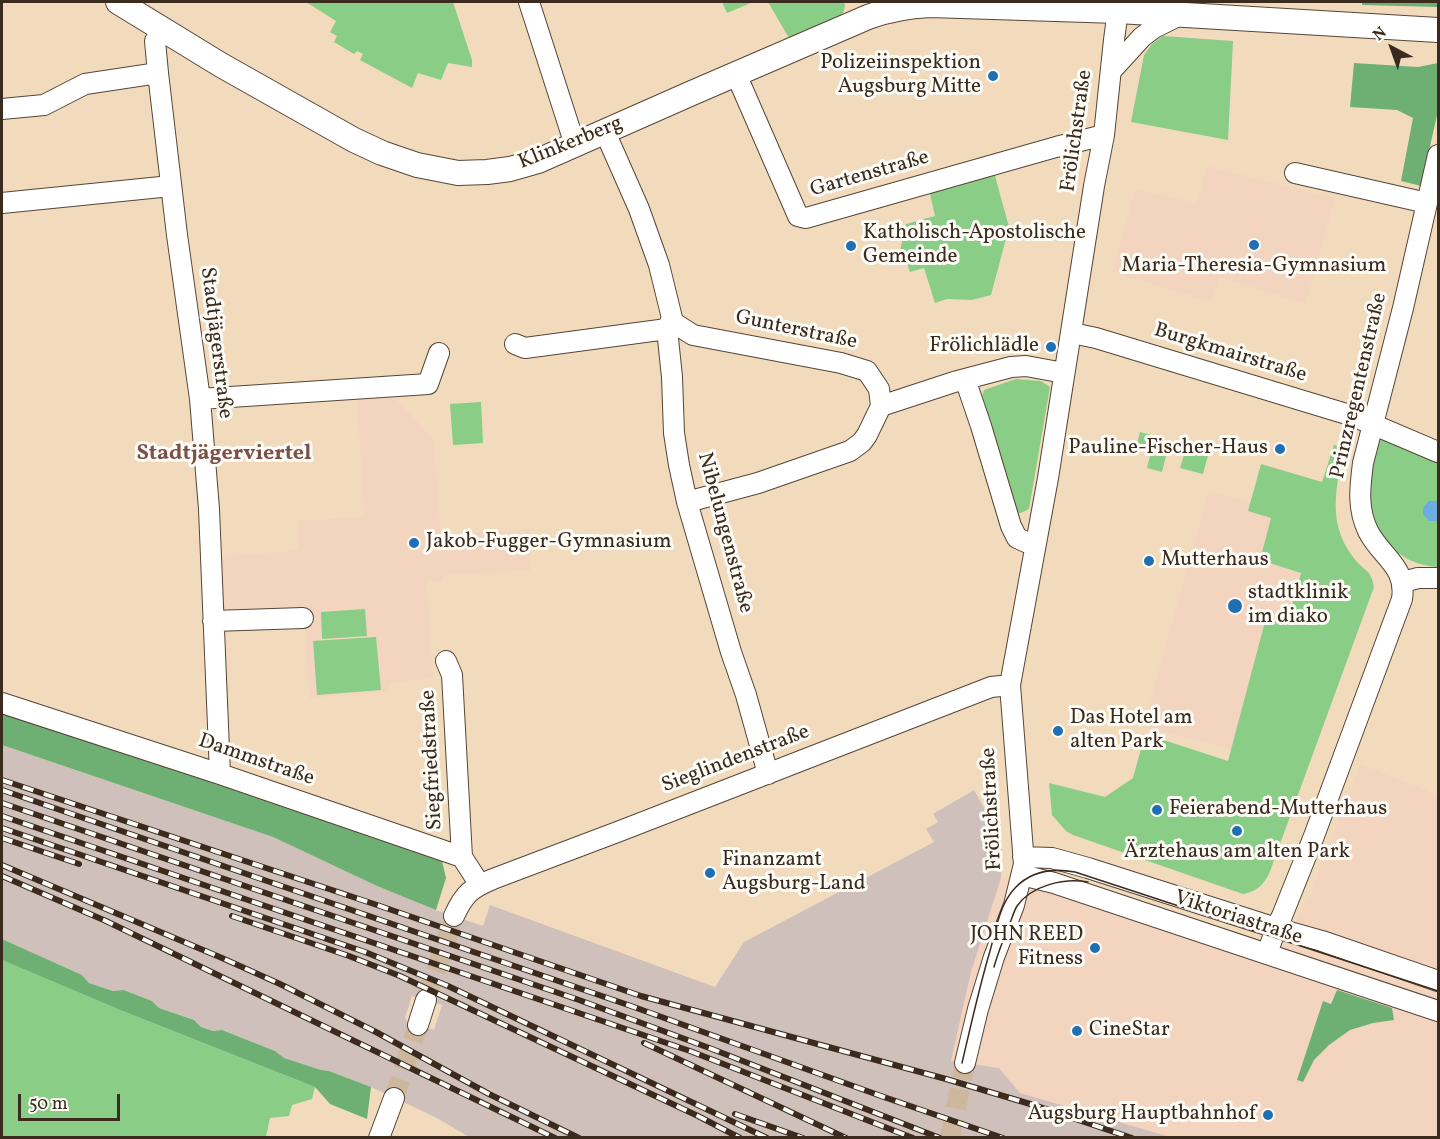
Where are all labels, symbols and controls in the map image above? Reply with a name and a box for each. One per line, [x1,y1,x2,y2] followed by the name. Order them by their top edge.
[1362,18,1422,78] north arrow
[1369,22,1392,47] text: N
[820,51,981,101] place label: Polizeiinspektion Augsburg Mitte
[1057,68,1099,194] street label: Frölichstraße
[986,69,1000,83] marker: Polizeiinspektion Augsburg Mitte
[515,112,627,176] street label: Klinkerberg
[808,146,932,204] street label: Gartenstraße
[863,221,1086,271] place label: Katholisch-Apostolische Gemeinde
[1247,238,1261,252] marker: Maria-Theresia-Gymnasium
[844,239,858,253] marker: Katholisch-Apostolische Gemeinde
[1122,254,1386,280] place label: Maria-Theresia-Gymnasium
[193,266,237,420] street label: Stadtjägerstraße
[1326,291,1394,481] street label: Prinzregentenstraße
[733,306,859,356] street label: Gunterstraße
[1151,319,1309,389] street label: Burgkmairstraße
[929,334,1039,360] place label: Frölichlädle
[1044,340,1058,354] marker: Frölichlädle
[1068,436,1268,462] place label: Pauline-Fischer-Haus
[136,442,312,468] district label: Stadtjägerviertel
[1273,442,1287,456] marker: Pauline-Fischer-Haus
[690,450,758,616] street label: Nibelungenstraße
[426,530,672,556] place label: Jakob-Fugger-Gymnasium
[407,536,421,550] marker: Jakob-Fugger-Gymnasium
[1161,548,1269,574] place label: Mutterhaus
[1142,554,1156,568] marker: Mutterhaus
[1248,581,1348,631] place label: stadtklinik im diako
[1226,597,1244,615] marker: stadtklinik im diako
[417,689,449,831] street label: Siegfriedstraße
[1070,706,1193,756] place label: Das Hotel am alten Park
[659,720,813,800] street label: Sieglindenstraße
[1051,724,1065,738] marker: Das Hotel am alten Park
[195,729,317,793] street label: Dammstraße
[977,747,1009,871] street label: Frölichstraße
[1169,797,1387,823] place label: Feierabend-Mutterhaus
[1150,803,1164,817] marker: Feierabend-Mutterhaus
[1230,824,1244,838] marker: Ärztehaus am alten Park
[1124,840,1350,866] place label: Ärztehaus am alten Park
[722,848,866,898] place label: Finanzamt Augsburg-Land
[703,866,717,880] marker: Finanzamt Augsburg-Land
[1171,886,1305,952] street label: Viktoriastraße
[970,923,1083,973] place label: JOHN REED Fitness
[1088,941,1102,955] marker: JOHN REED Fitness
[1089,1018,1170,1044] place label: CineStar
[1070,1024,1084,1038] marker: CineStar
[21,1082,123,1120] scale bar
[29,1092,68,1117] text: 50 m
[1028,1102,1256,1128] place label: Augsburg Hauptbahnhof
[1261,1108,1275,1122] marker: Augsburg Hauptbahnhof

